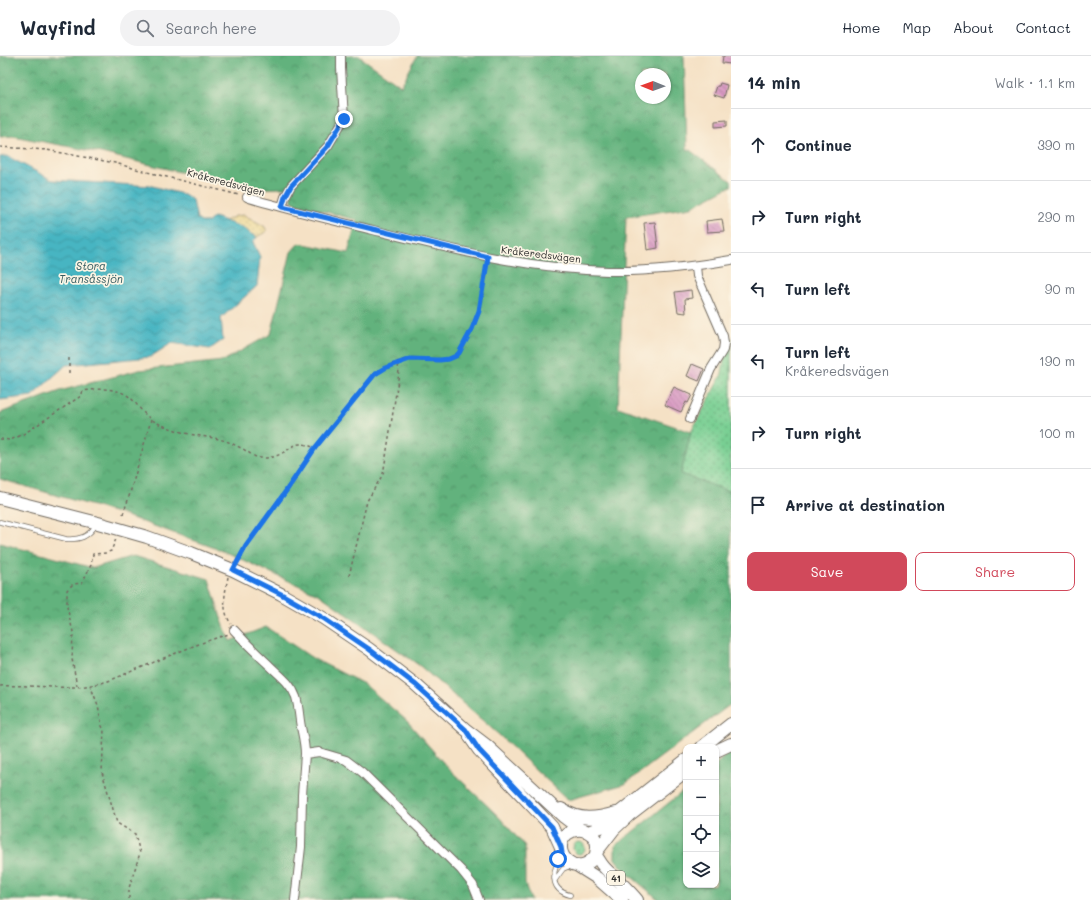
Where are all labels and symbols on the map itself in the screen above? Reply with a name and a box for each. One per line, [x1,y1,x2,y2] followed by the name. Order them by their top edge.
[635,68,671,104] north arrow
[335,110,353,128] route end
[186,165,266,199] street label: Kråkeredsvägen
[500,242,582,266] street label: Kråkeredsvägen
[59,258,123,286] water label: Stora Transåssjön
[549,850,567,868] route start
[607,871,625,885] road number: 41

